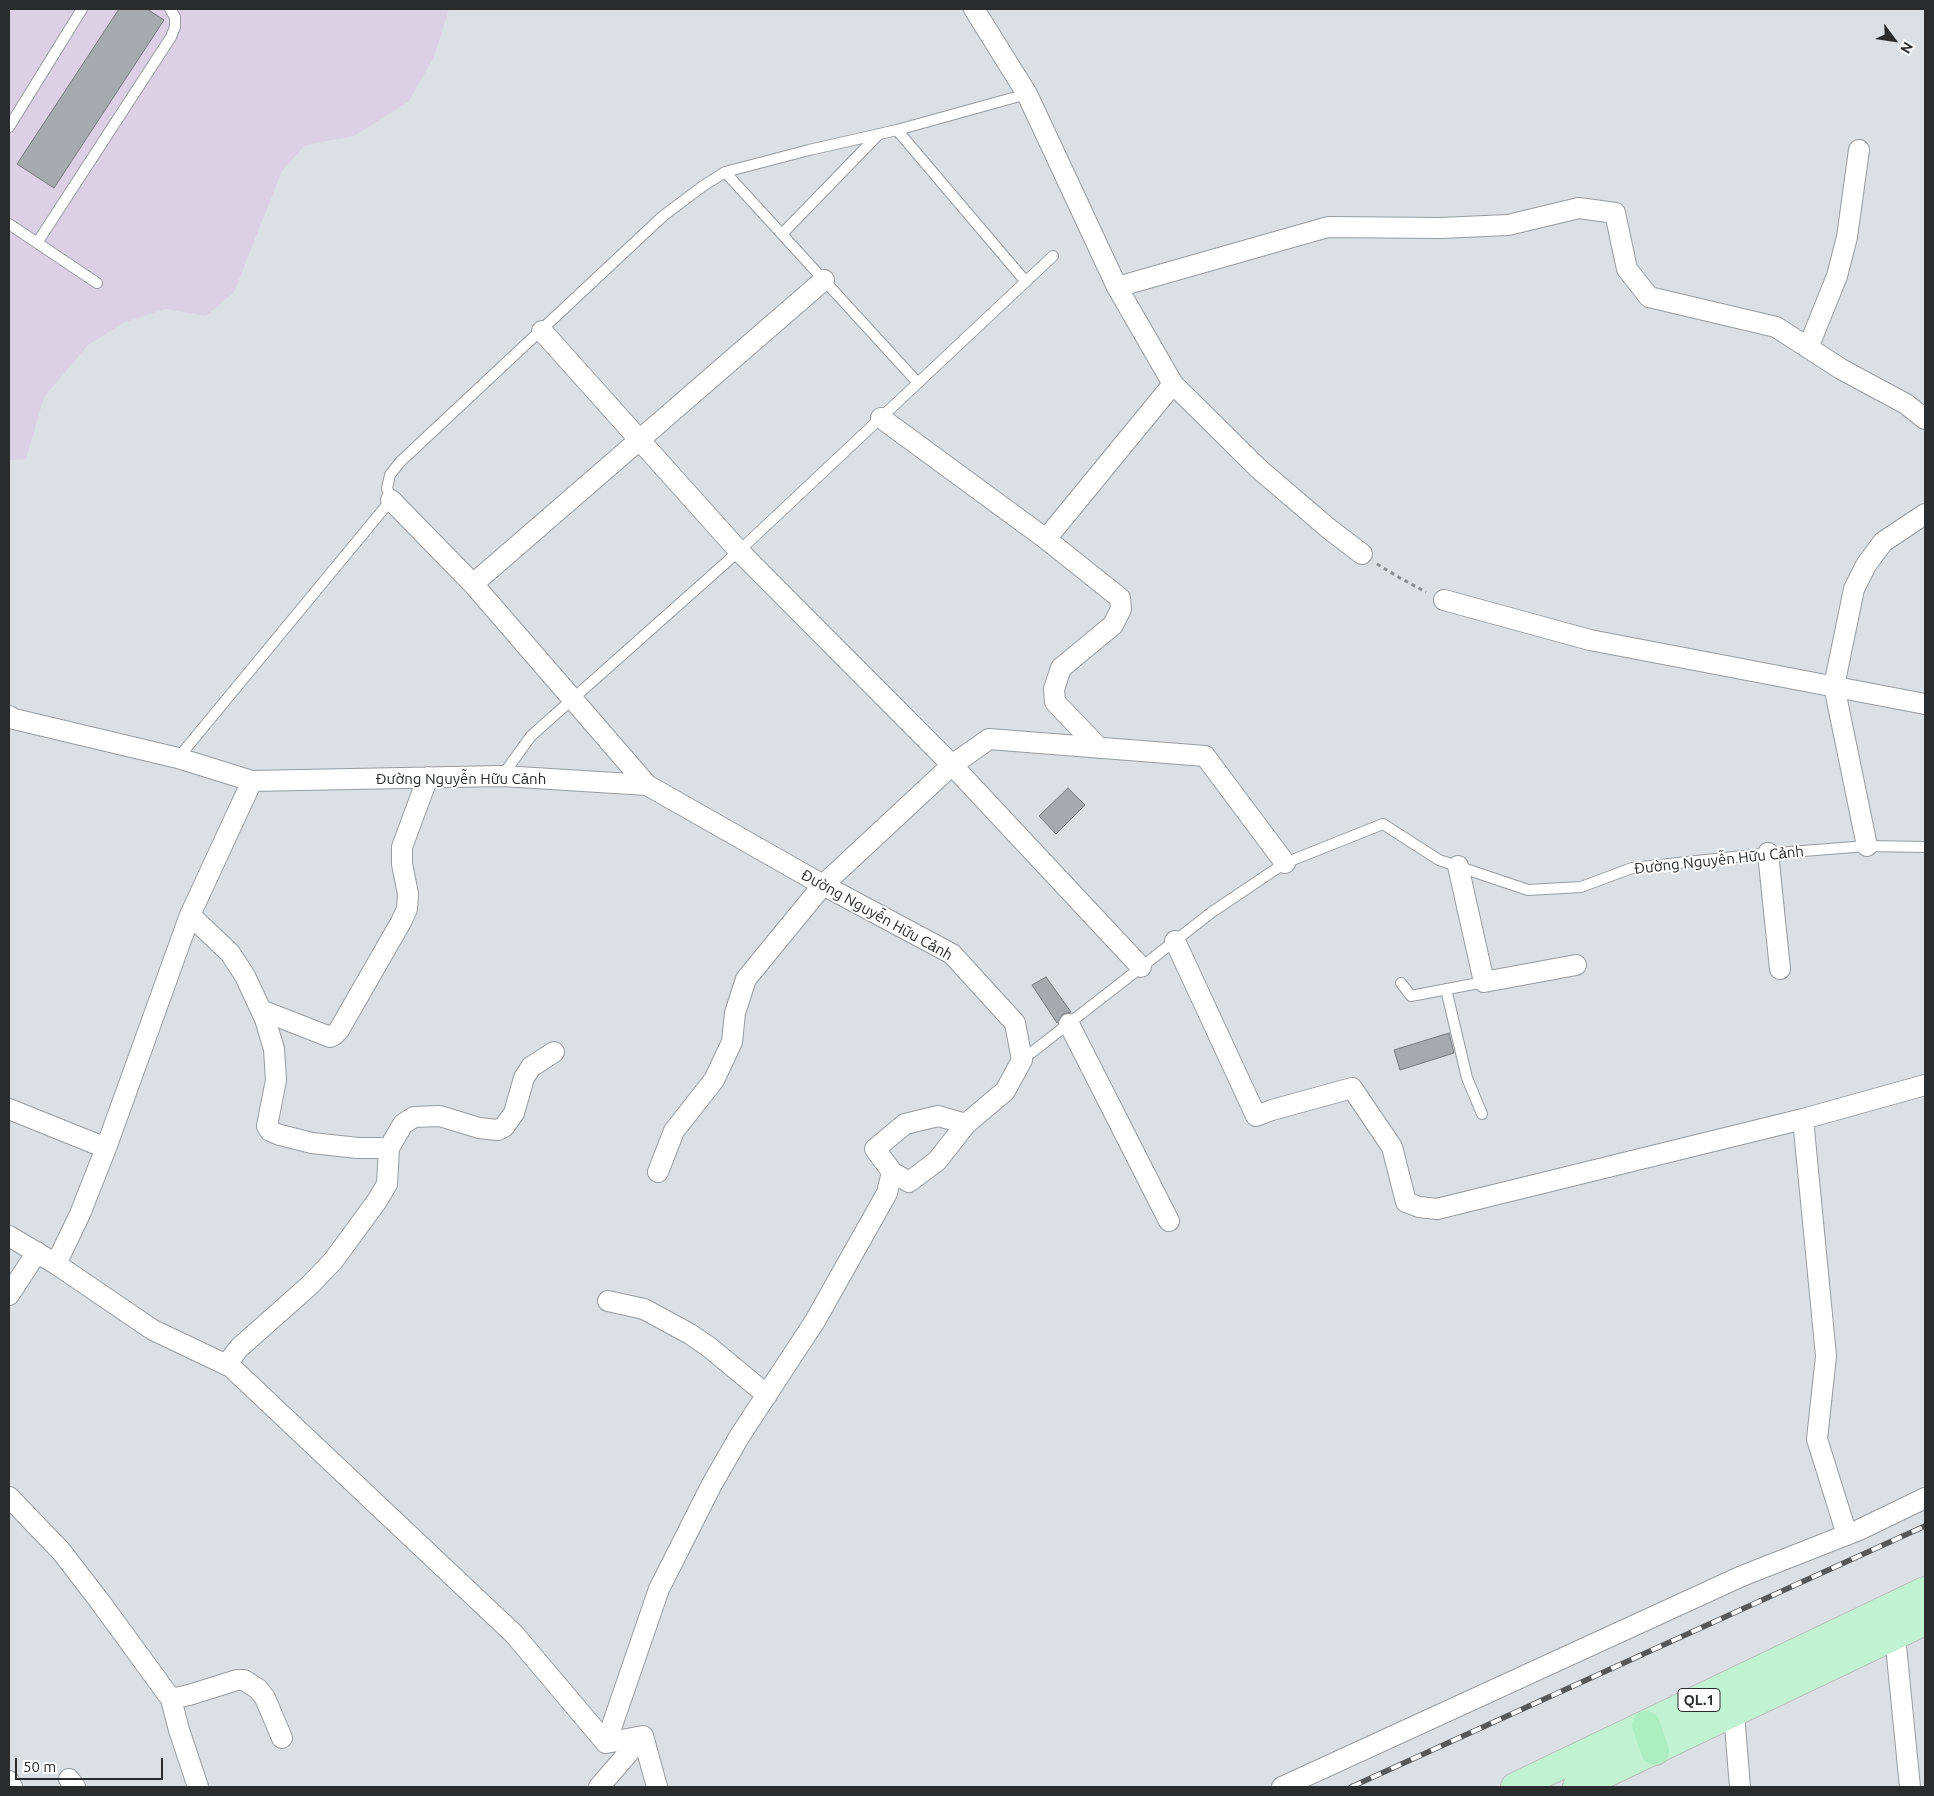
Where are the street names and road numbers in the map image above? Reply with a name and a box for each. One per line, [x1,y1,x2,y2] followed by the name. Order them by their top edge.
[376,770,546,788] street label: Đường Nguyễn Hữu Cảnh
[1633,842,1805,878] street label: Đường Nguyễn Hữu Cảnh
[798,866,956,964] street label: Đường Nguyễn Hữu Cảnh
[1678,1688,1720,1712] road number: QL.1

